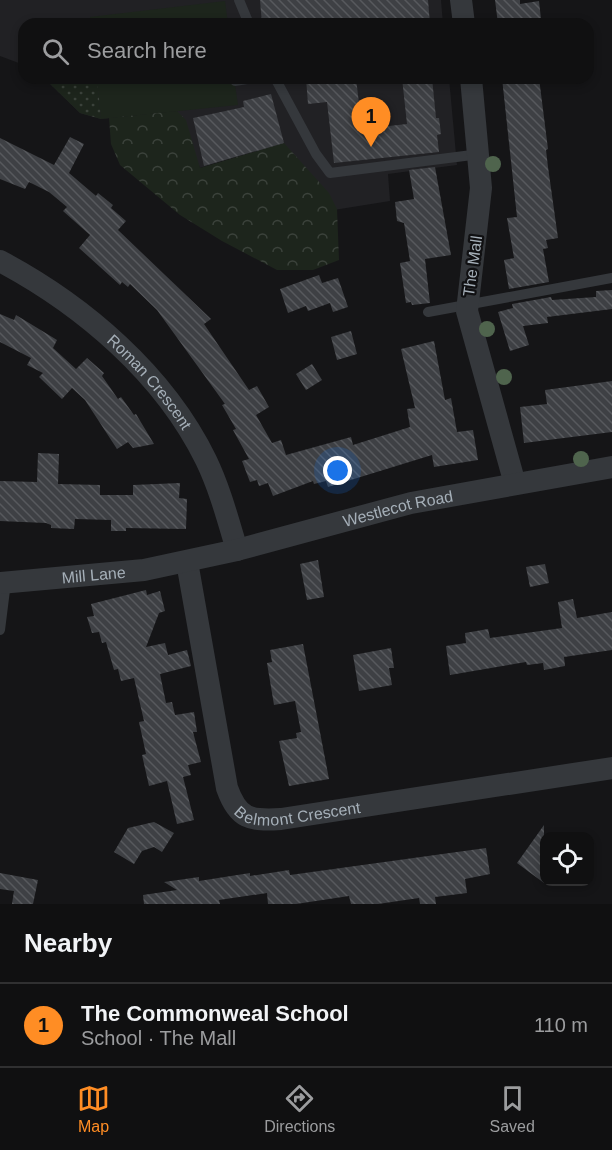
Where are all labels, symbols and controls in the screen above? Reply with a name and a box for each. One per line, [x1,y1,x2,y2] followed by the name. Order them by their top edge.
[18,18,594,84] search box
[39,35,72,68] icon: search
[87,38,207,63] text: Search here
[352,98,391,147] pin: 1
[460,235,485,298] street label: The Mall
[104,331,195,433] street label: Roman Crescent
[323,456,352,485] your location
[341,488,454,530] street label: Westlecot Road
[61,564,126,586] street label: Mill Lane
[231,799,362,829] street label: Belmont Crescent
[540,832,594,886] map controls
[540,832,594,886] button: locate
[24,928,112,958] text: Nearby
[81,1001,349,1026] text: The Commonweal School
[38,1014,49,1036] text: 1
[534,1014,588,1036] text: 110 m
[81,1027,236,1049] text: School · The Mall
[77,1082,110,1136] tab: Map
[264,1082,335,1136] tab: Directions
[490,1082,535,1136] tab: Saved

